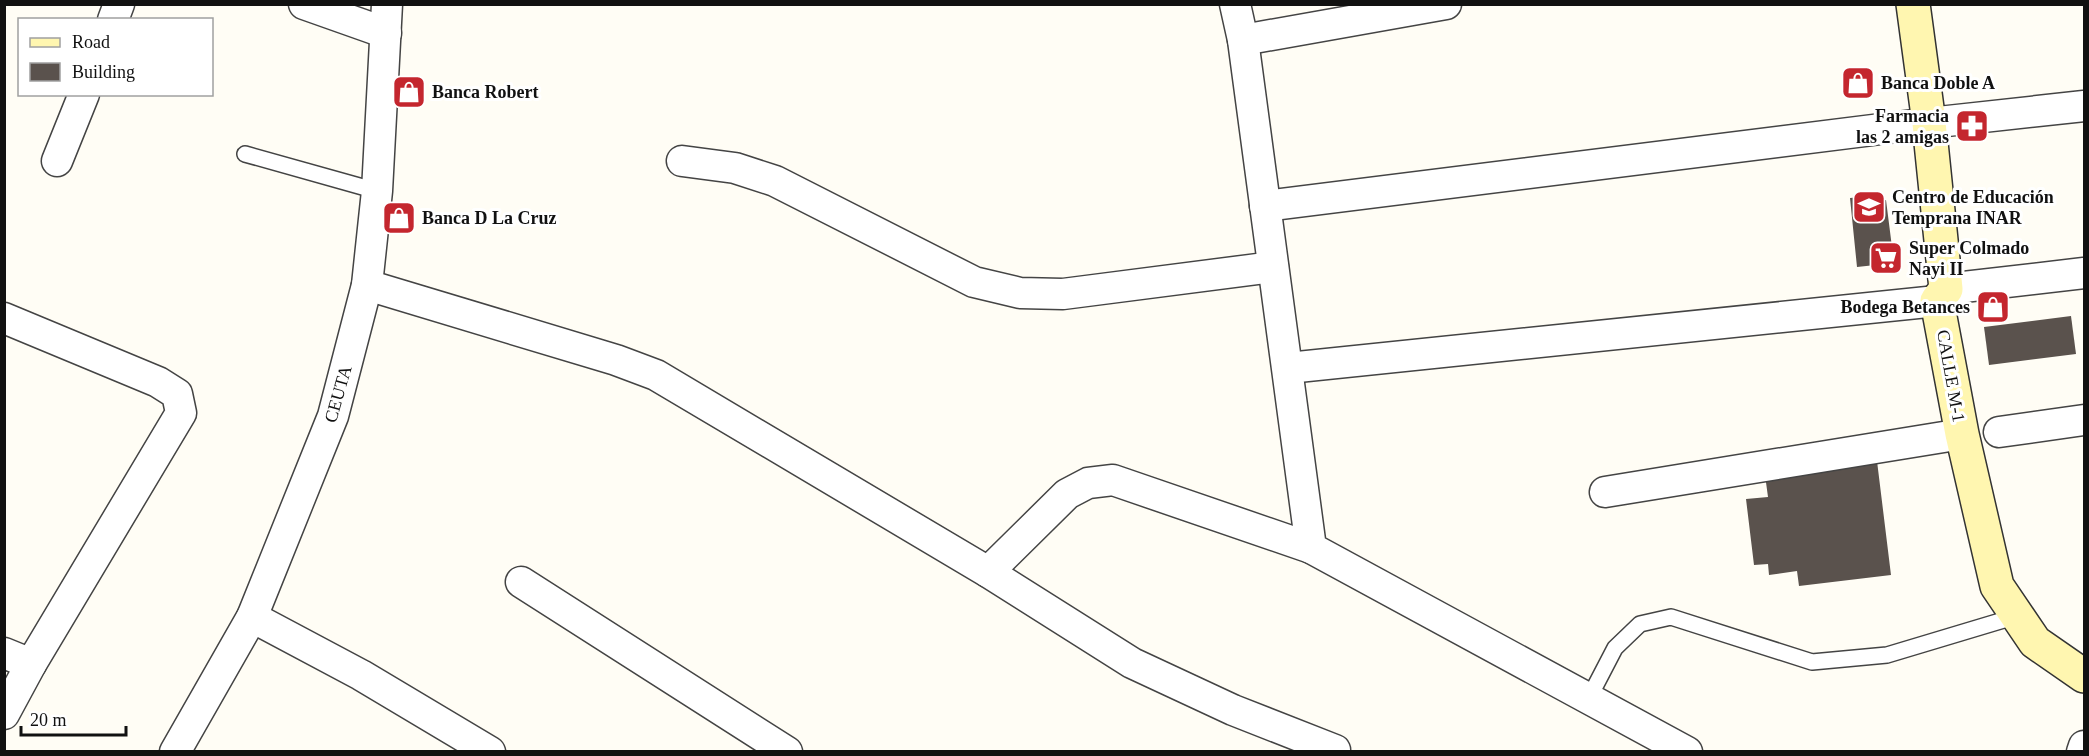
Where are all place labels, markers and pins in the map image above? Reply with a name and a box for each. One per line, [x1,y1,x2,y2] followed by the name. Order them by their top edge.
[1840,65,1876,101] shop icon: Banca Doble A
[1881,73,1995,93] place label: Banca Doble A
[391,74,427,110] shop icon: Banca Robert
[432,82,539,102] place label: Banca Robert
[1856,106,1949,147] place label: Farmacia las 2 amigas
[1954,108,1990,144] pharmacy icon: Farmacia las 2 amigas
[1892,187,2054,228] place label: Centro de Educación Temprana INAR
[1851,189,1887,225] school or university icon: Centro de Educación Temprana INAR
[381,200,417,236] shop icon: Banca D La Cruz
[422,208,557,228] place label: Banca D La Cruz
[1909,238,2029,279] place label: Super Colmado Nayi II
[1868,240,1904,276] supermarket icon: Super Colmado Nayi II
[1975,289,2011,325] shop icon: Bodega Betances
[1841,297,1970,317] place label: Bodega Betances

